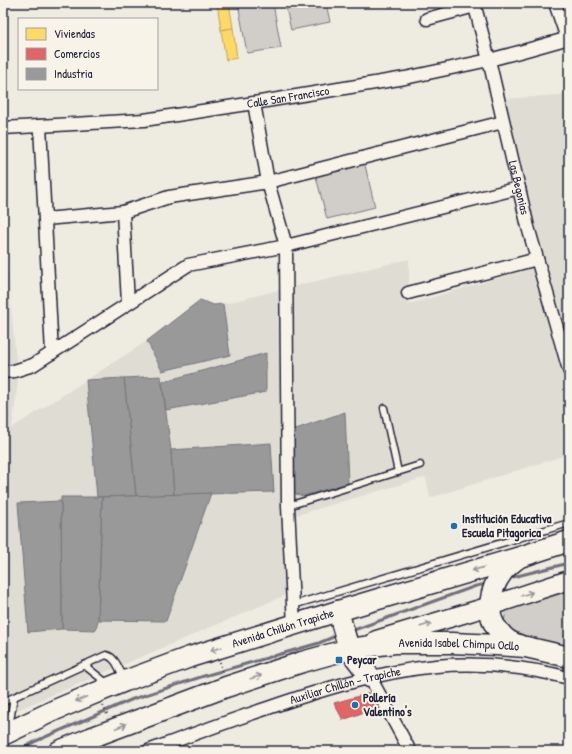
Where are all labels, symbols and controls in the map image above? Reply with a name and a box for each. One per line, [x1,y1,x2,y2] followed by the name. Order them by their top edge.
[18,18,158,90] legend
[54,25,96,42] text: Viviendas
[54,45,100,62] text: Comercios
[54,65,93,82] text: Industria
[246,82,331,112] street label: Calle San Francisco
[505,159,534,217] street label: Las Begonias
[462,510,552,542] place label: Institución Educativa Escuela Pitagorica
[449,521,459,531] marker: Institución Educativa Escuela Pitagorica
[472,566,485,573] one-way arrow
[520,590,533,597] one-way arrow
[230,604,336,651] street label: Avenida Chillón Trapiche
[419,621,432,628] one-way arrow
[399,634,520,655] street label: Avenida Isabel Chimpu Ocllo
[210,646,223,653] one-way arrow
[347,651,377,669] place label: Peycar
[334,655,344,665] marker: Peycar
[287,662,402,708] street label: Auxiliar Chillón - Trapiche
[250,673,263,680] one-way arrow
[363,689,412,720] place label: Pollería Valentino's
[76,696,88,703] one-way arrow
[350,700,360,710] marker: Pollería Valentino's
[115,721,127,729] one-way arrow

